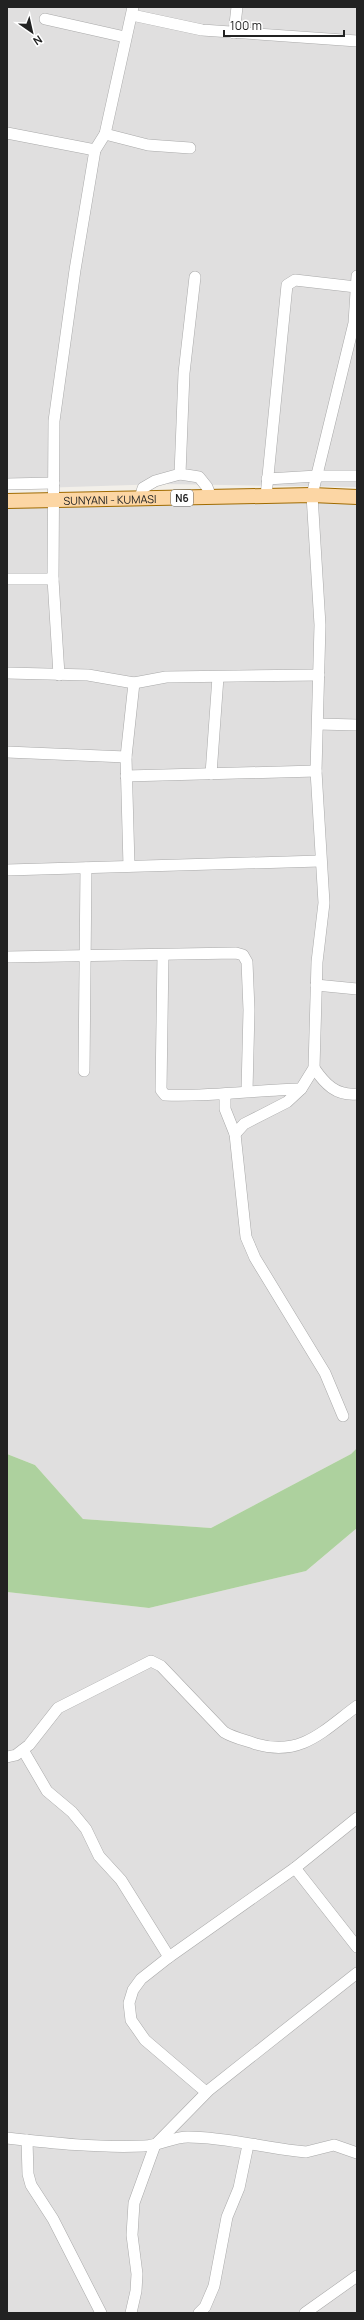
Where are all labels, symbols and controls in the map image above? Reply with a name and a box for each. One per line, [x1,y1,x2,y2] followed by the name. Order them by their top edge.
[12,12,52,52] north arrow
[224,12,344,38] scale bar
[230,17,262,34] text: 100 m
[30,32,45,49] text: N
[171,490,193,506] road number: N6
[63,491,157,507] street label: SUNYANI - KUMASI

